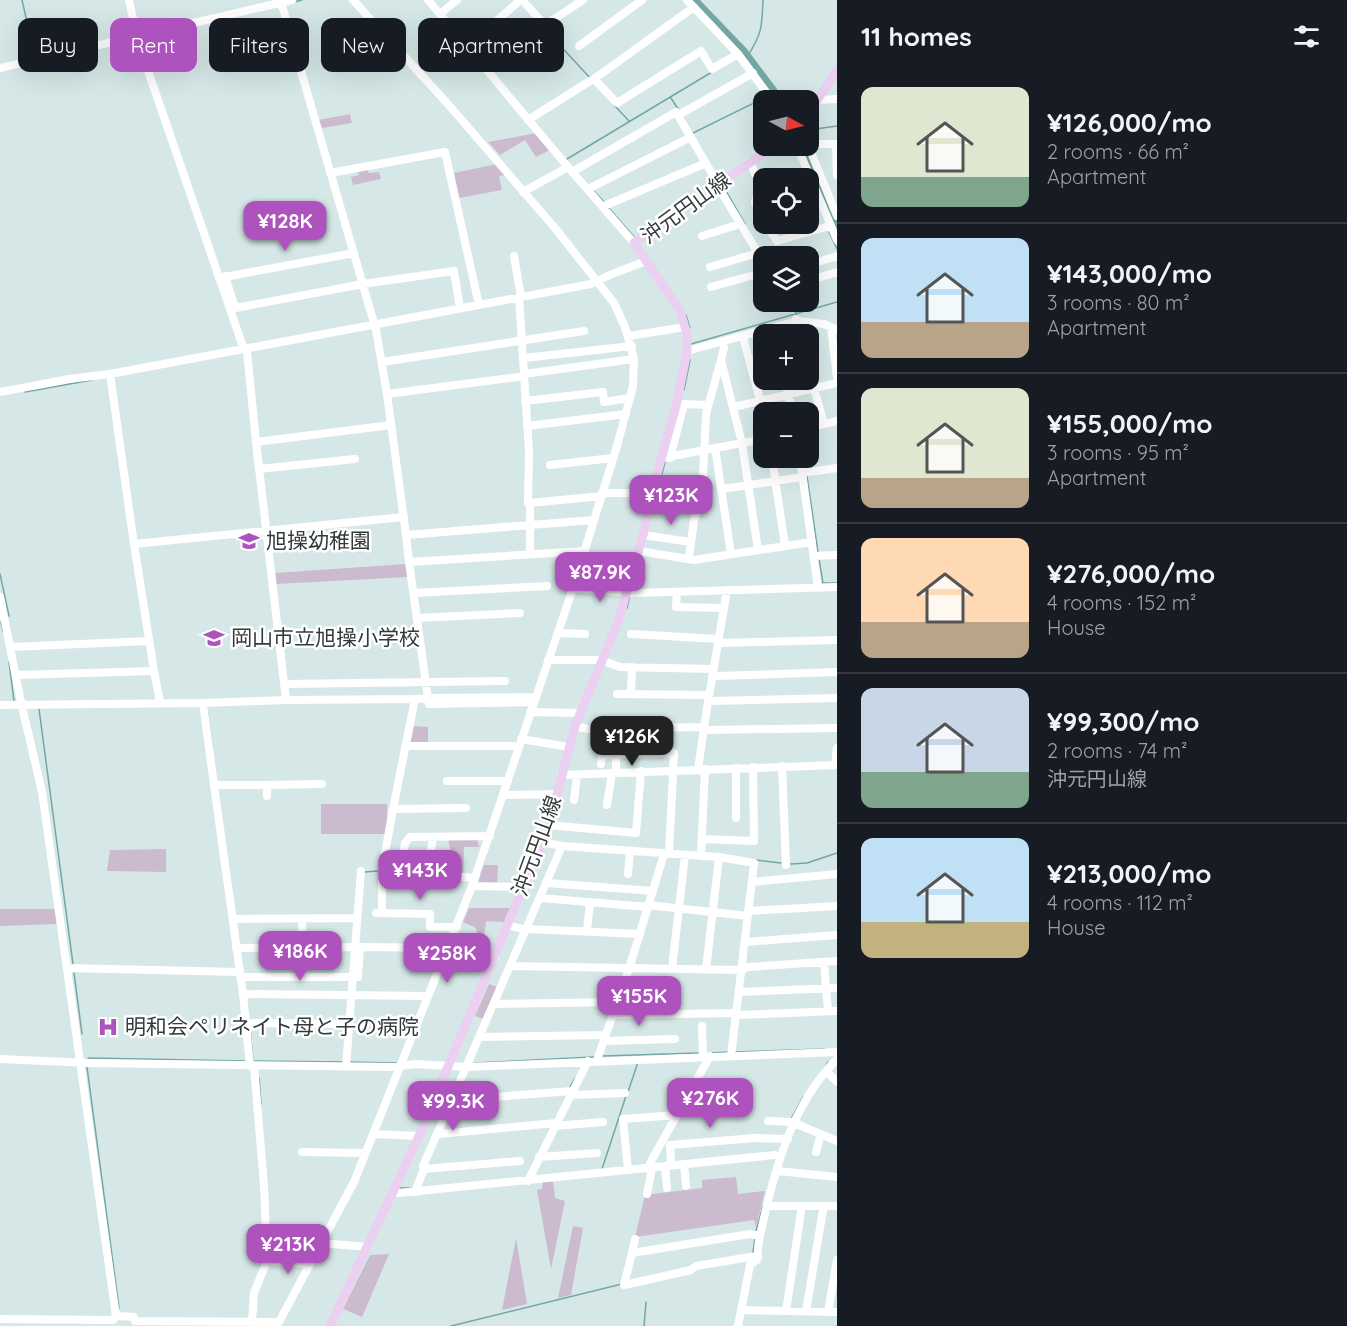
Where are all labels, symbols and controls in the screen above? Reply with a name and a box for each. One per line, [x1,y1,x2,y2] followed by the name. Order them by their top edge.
[18,18,98,72] chip: Buy
[110,18,197,72] chip: Rent
[209,18,309,72] chip: Filters
[321,18,406,72] chip: New
[418,18,564,72] chip: Apartment
[861,20,972,53] text: 11 homes
[1290,20,1323,53] icon: filters
[753,90,819,156] north arrow
[753,90,819,468] map controls
[1047,106,1212,139] text: ¥126,000/mo
[909,111,981,183] icon: home
[1047,139,1189,164] text: 2 rooms · 66 m²
[1047,164,1147,189] text: Apartment
[635,166,736,249] street label: 沖元円山線
[753,168,819,234] button: locate
[243,201,327,252] pin: ¥128K
[257,208,313,233] text: ¥128K
[753,246,819,312] button: layers
[1047,257,1212,290] text: ¥143,000/mo
[909,262,981,334] icon: home
[1047,290,1190,315] text: 3 rooms · 80 m²
[1047,315,1147,340] text: Apartment
[753,324,819,390] button: +
[753,402,819,468] button: −
[1047,407,1213,440] text: ¥155,000/mo
[909,412,981,484] icon: home
[1047,440,1189,465] text: 3 rooms · 95 m²
[1047,465,1147,490] text: Apartment
[629,475,713,526] pin: ¥123K
[644,482,698,507] text: ¥123K
[266,527,371,553] place label: 旭操幼稚園
[237,529,261,553] school or university icon: 旭操幼稚園
[551,552,649,603] pin: ¥87.9K
[1047,557,1215,590] text: ¥276,000/mo
[569,559,631,584] text: ¥87.9K
[909,562,981,634] icon: home
[1047,590,1196,615] text: 4 rooms · 152 m²
[1047,615,1106,640] text: House
[231,624,420,650] place label: 岡山市立旭操小学校
[202,626,226,650] school or university icon: 岡山市立旭操小学校
[1047,705,1200,738] text: ¥99,300/mo
[909,712,981,784] icon: home
[590,716,674,767] pin: ¥126K
[604,723,660,748] text: ¥126K
[1047,738,1187,763] text: 2 rooms · 74 m²
[1047,766,1147,791] text: 沖元円山線
[506,792,566,899] street label: 沖元円山線
[378,850,462,901] pin: ¥143K
[392,857,448,882] text: ¥143K
[1047,857,1211,890] text: ¥213,000/mo
[909,862,981,934] icon: home
[1047,890,1193,915] text: 4 rooms · 112 m²
[1047,915,1106,940] text: House
[258,931,342,982] pin: ¥186K
[405,933,489,984] pin: ¥258K
[273,938,327,963] text: ¥186K
[418,940,476,965] text: ¥258K
[597,976,681,1027] pin: ¥155K
[611,983,667,1008] text: ¥155K
[125,1013,419,1039] place label: 明和会ペリネイト母と子の病院
[96,1015,120,1039] hospital icon: 明和会ペリネイト母と子の病院
[668,1078,752,1129] pin: ¥276K
[404,1081,502,1132] pin: ¥99.3K
[681,1085,739,1110] text: ¥276K
[422,1088,484,1113] text: ¥99.3K
[246,1224,330,1275] pin: ¥213K
[261,1231,315,1256] text: ¥213K

